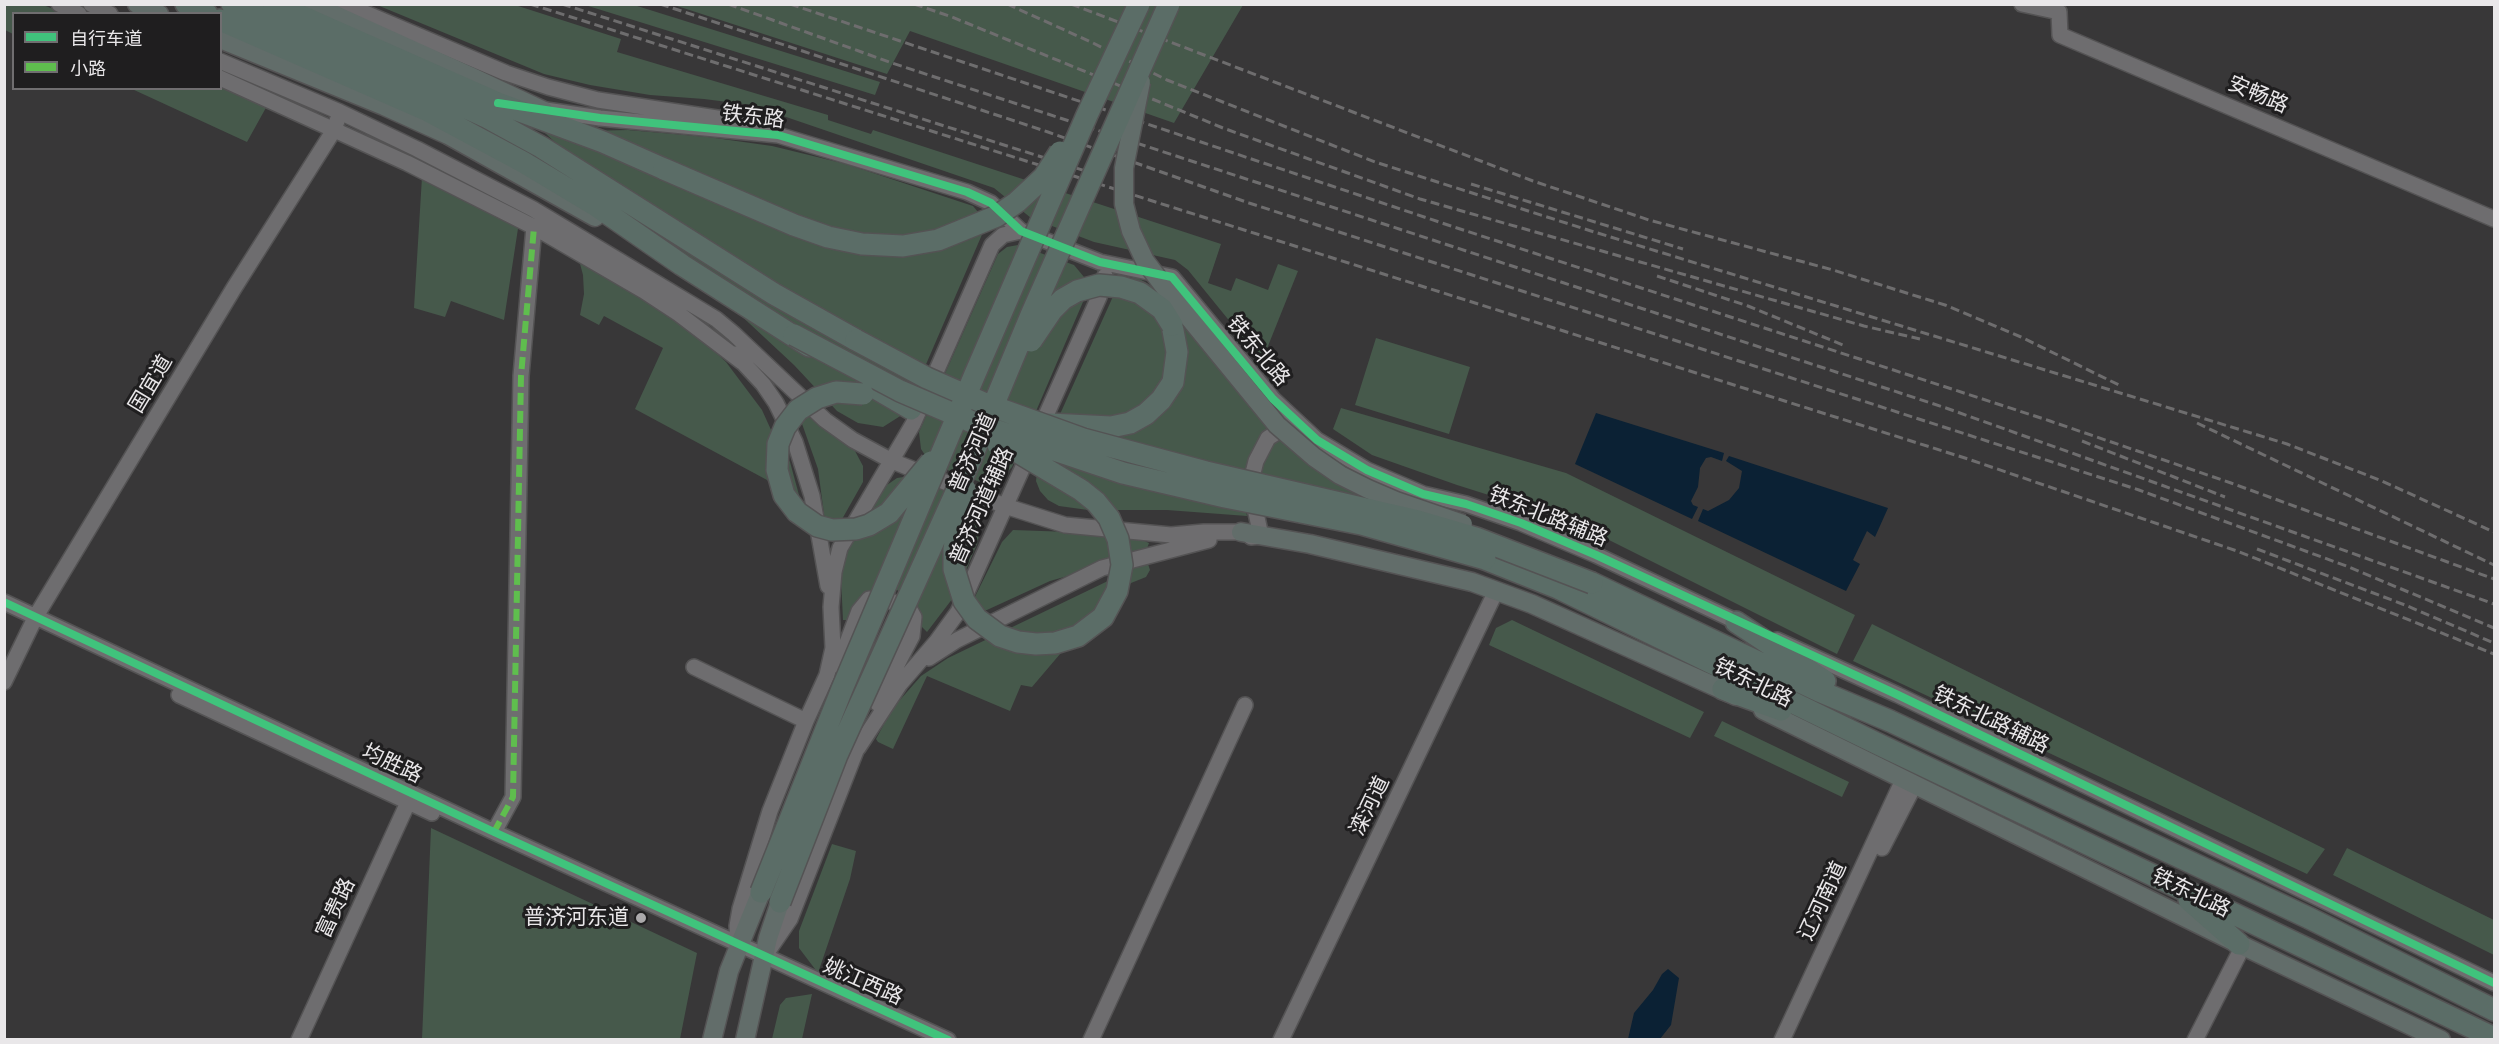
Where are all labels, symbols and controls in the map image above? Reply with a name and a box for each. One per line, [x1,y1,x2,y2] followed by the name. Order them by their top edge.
[12,12,222,90] legend
[70,28,142,50] text: 自行车道
[70,58,106,80] text: 小路
[2224,71,2292,119] street label: 安畅路
[720,101,786,133] street label: 铁东路
[1221,311,1295,391] street label: 铁东北路
[124,351,178,417] street label: 国宜道
[944,410,1002,496] street label: 普济河道
[945,443,1019,569] street label: 普济河道辅路
[1485,482,1611,552] street label: 铁东北路辅路
[1710,653,1796,713] street label: 铁东北路
[1929,681,2053,759] street label: 铁东北路辅路
[358,739,426,789] street label: 均胜路
[1345,772,1395,840] street label: 滦河道
[1794,858,1852,944] street label: 辽河南道
[2148,863,2234,923] street label: 铁东北路
[311,874,361,942] street label: 富贵路
[524,905,629,931] place label: 普济河东道
[634,911,648,925] marker: 普济河东道
[820,953,906,1011] street label: 姚江西路

